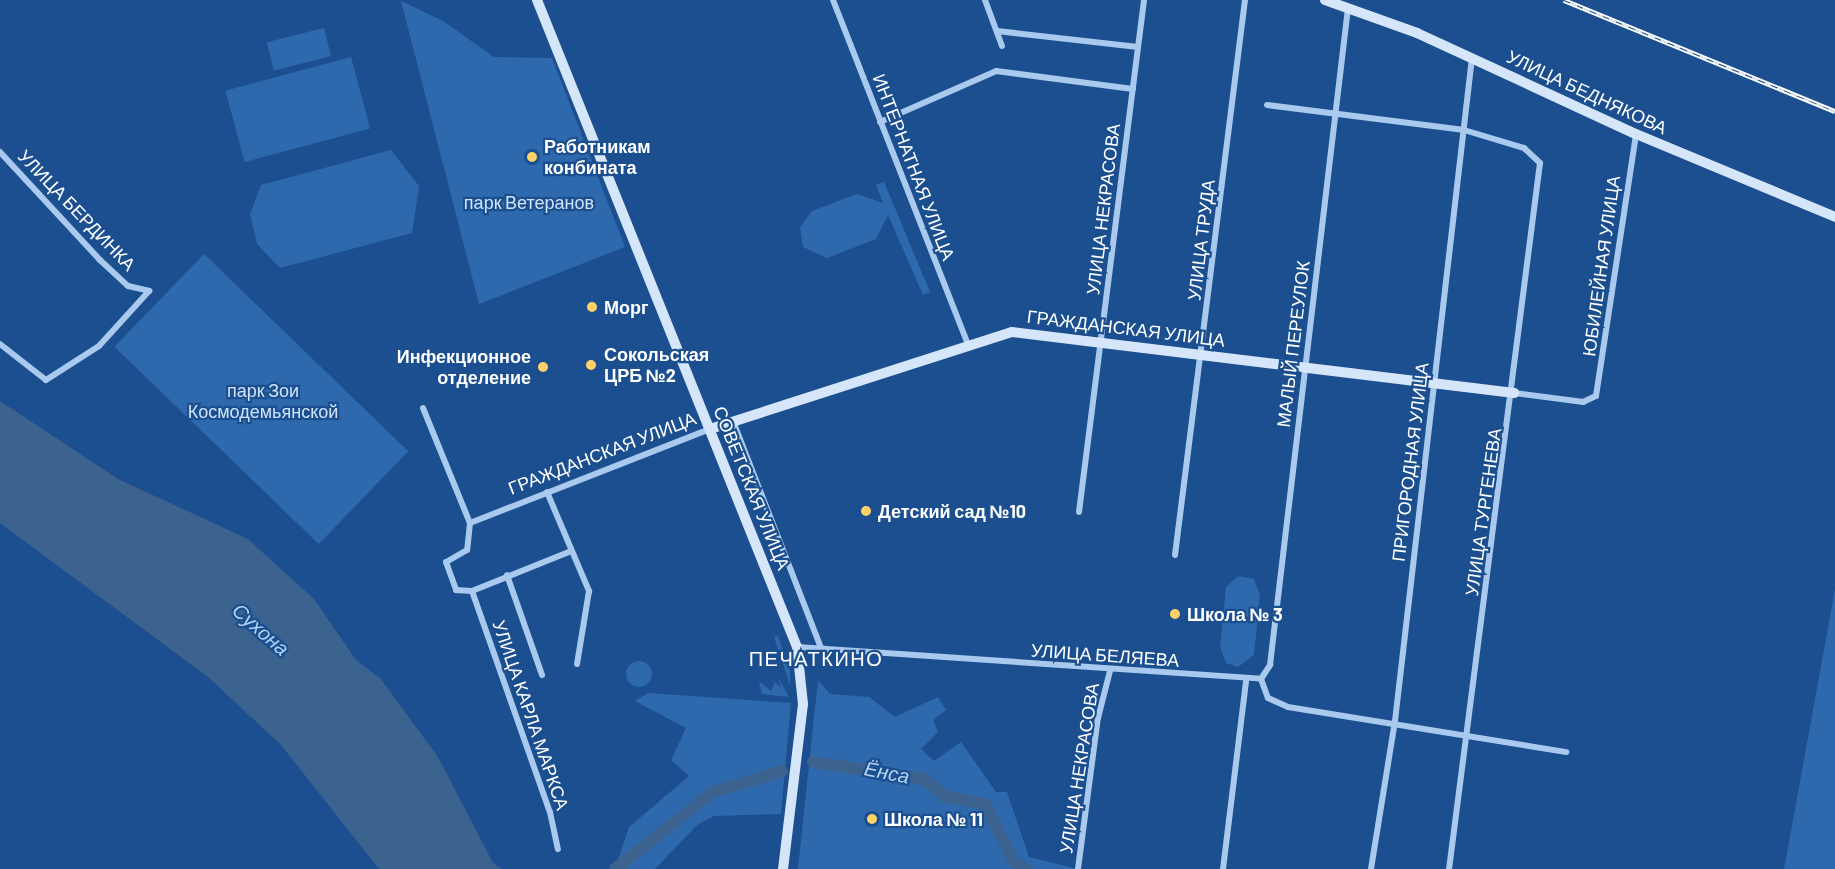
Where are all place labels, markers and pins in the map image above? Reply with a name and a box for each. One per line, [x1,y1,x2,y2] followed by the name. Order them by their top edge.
[544,136,651,178] place label: Работникам конбината
[525,150,539,164] marker: Работникам конбината
[604,296,648,318] place label: Морг
[585,300,599,314] marker: Морг
[604,344,709,386] place label: Сокольская ЦРБ №2
[397,346,531,388] place label: Инфекционное отделение
[582,356,600,374] marker: Сокольская ЦРБ №2
[536,360,550,374] marker: Инфекционное отделение
[878,500,1026,522] place label: Детский сад №10
[859,504,873,518] marker: Детский сад №10
[1187,603,1283,625] place label: Школа № 3
[1168,607,1182,621] marker: Школа № 3
[884,808,983,830] place label: Школа № 11
[865,812,879,826] marker: Школа № 11

